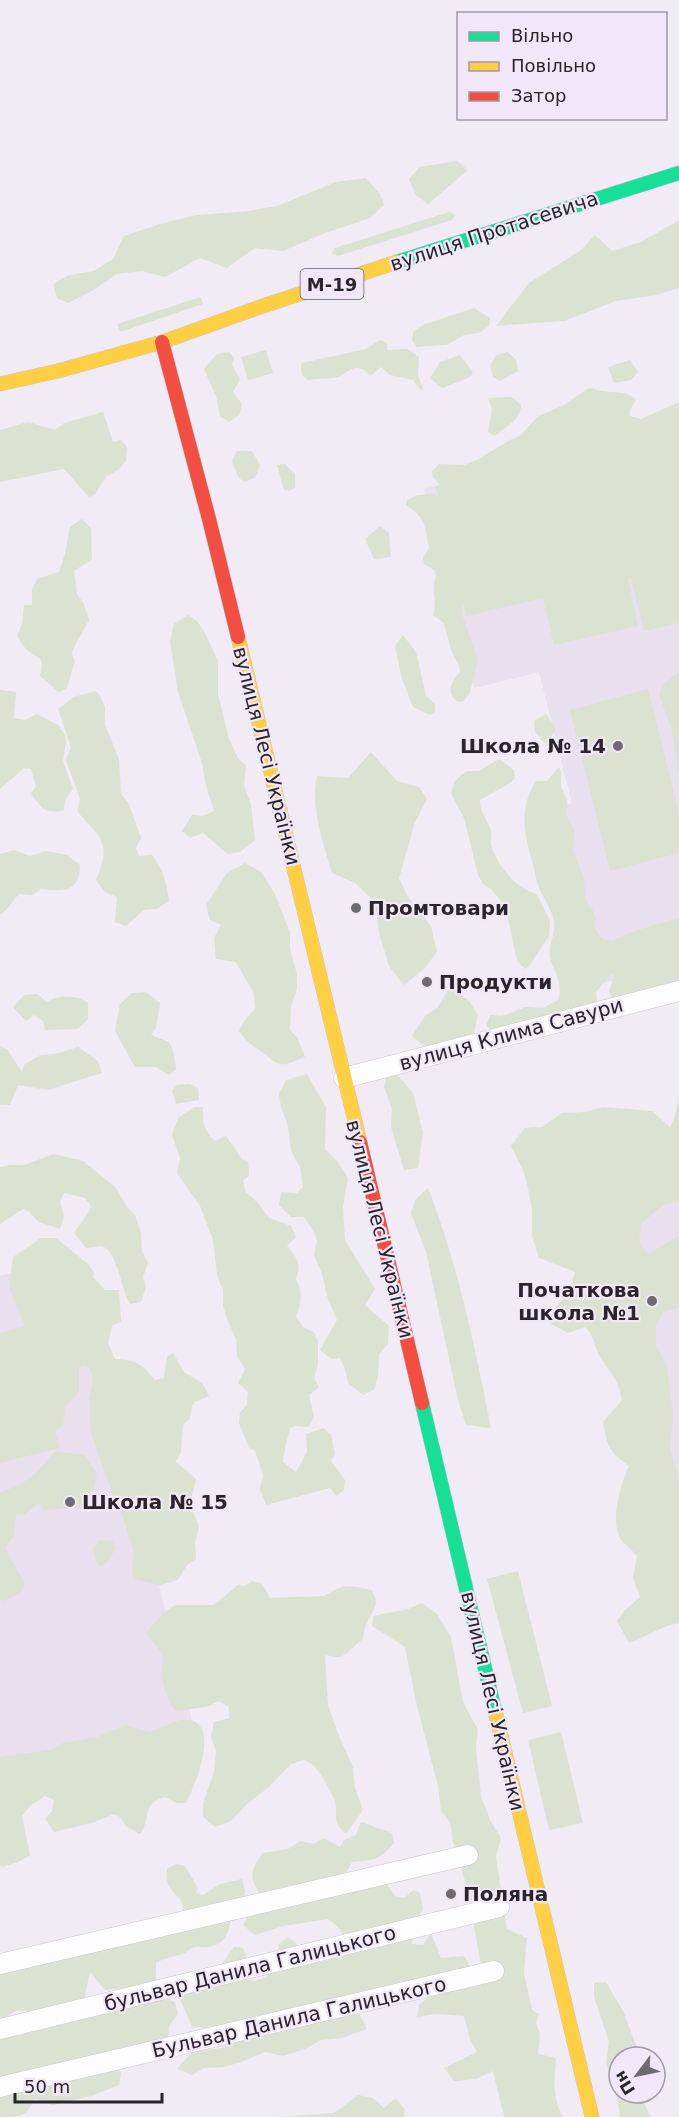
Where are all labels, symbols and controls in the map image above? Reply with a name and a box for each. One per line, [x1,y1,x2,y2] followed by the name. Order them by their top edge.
[457,12,667,120] legend
[511,25,573,46] text: Вільно
[511,55,596,76] text: Повільно
[511,85,567,106] text: Затор
[387,186,601,276] street label: вулиця Протасевича
[300,269,364,299] road number: М-19
[228,644,306,868] street label: вулиця Лесі Українки
[460,734,606,758] place label: Школа № 14
[611,739,625,753] marker: Школа № 14
[368,896,509,920] place label: Промтовари
[349,901,363,915] marker: Промтовари
[439,970,552,994] place label: Продукти
[420,975,434,989] marker: Продукти
[397,993,625,1075] street label: вулиця Клима Савури
[341,1117,419,1341] street label: вулиця Лесі Українки
[517,1278,640,1325] place label: Початкова школа №1
[645,1294,659,1308] marker: Початкова школа №1
[82,1490,228,1514] place label: Школа № 15
[63,1495,77,1509] marker: Школа № 15
[456,1589,530,1813] street label: вулиця Лесі Українки
[463,1882,548,1906] place label: Поляна
[444,1887,458,1901] marker: Поляна
[102,1920,398,2016] street label: бульвар Данила Галицького
[150,1971,448,2063] street label: Бульвар Данила Галицького
[607,2045,667,2105] north arrow
[15,2066,162,2104] scale bar
[610,2067,639,2098] text: Пн
[24,2076,70,2097] text: 50 m

